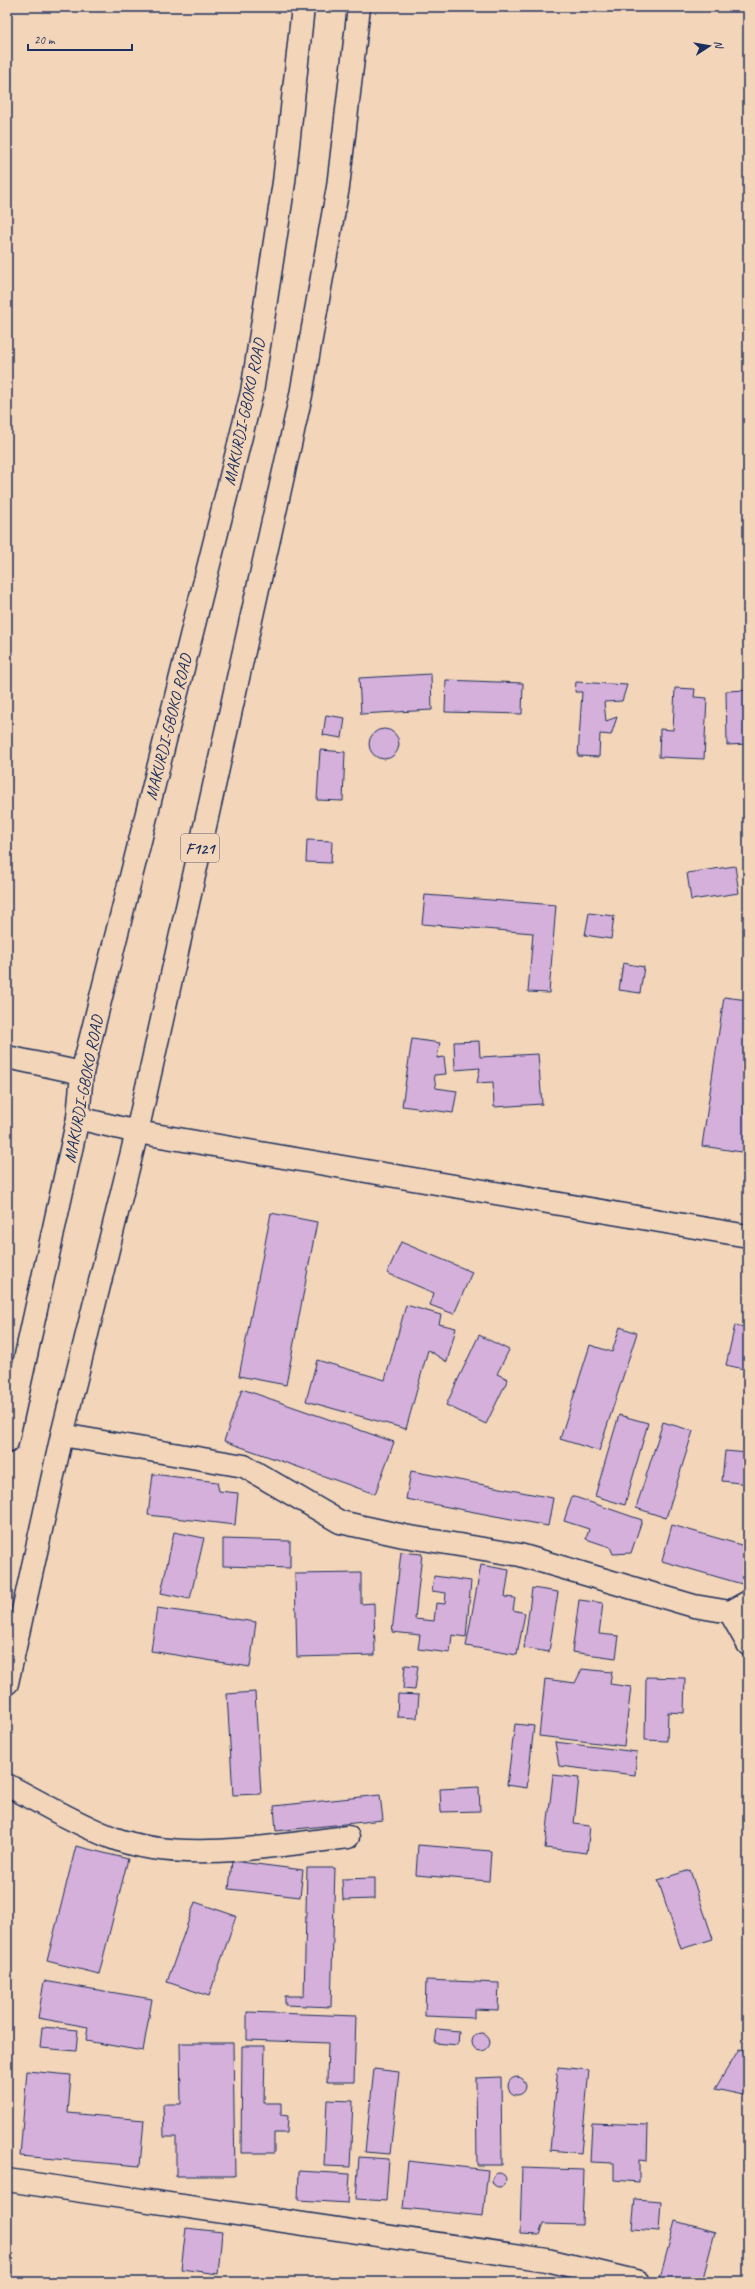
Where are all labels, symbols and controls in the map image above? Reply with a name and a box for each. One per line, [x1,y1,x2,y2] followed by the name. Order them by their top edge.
[28,26,132,52] scale bar
[689,26,729,66] north arrow
[34,32,56,48] text: 20 m
[711,39,727,51] text: N
[219,336,271,487] street label: MAKURDI-GBOKO ROAD
[140,651,197,802] street label: MAKURDI-GBOKO ROAD
[181,834,219,862] road number: F121
[59,1013,108,1164] street label: MAKURDI-GBOKO ROAD

